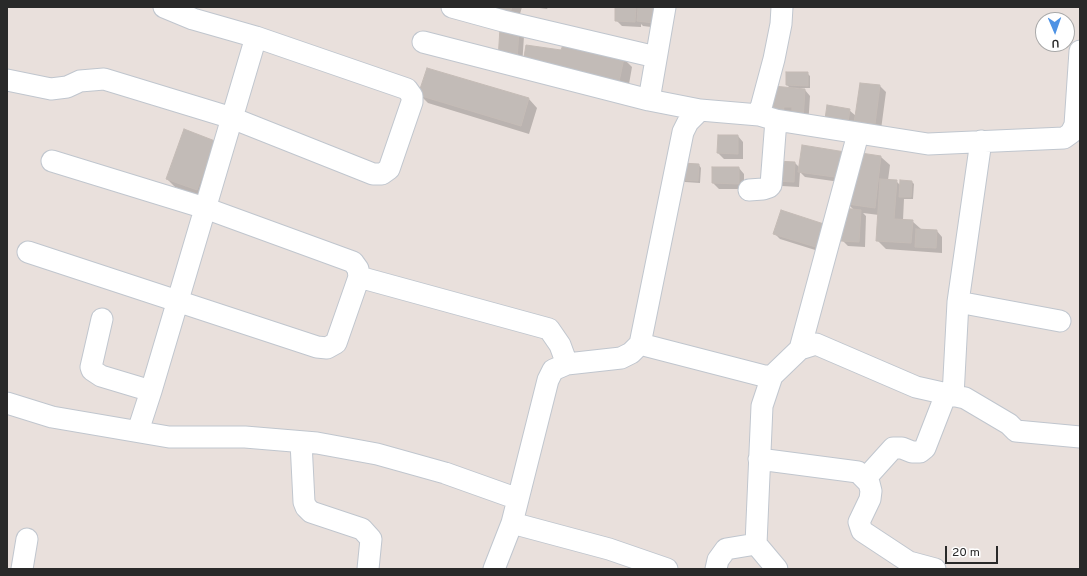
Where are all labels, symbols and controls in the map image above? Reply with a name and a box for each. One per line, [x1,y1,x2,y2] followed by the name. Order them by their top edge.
[1035,12,1075,52] north arrow
[1051,36,1060,50] text: U
[947,538,1000,564] scale bar
[952,545,980,561] text: 20 m

